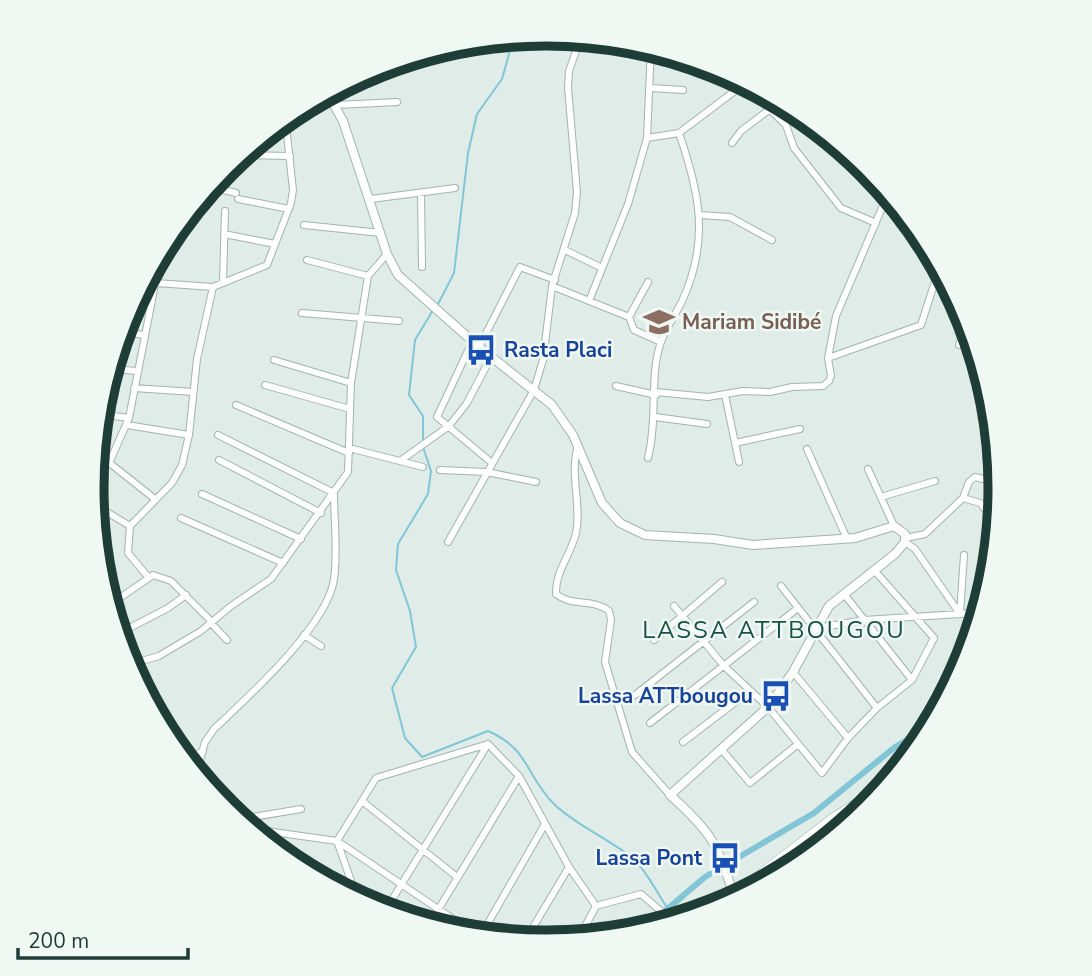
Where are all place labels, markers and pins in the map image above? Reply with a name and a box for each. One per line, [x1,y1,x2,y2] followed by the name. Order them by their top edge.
[642,305,676,339] school or university icon: Mariam Sidibé
[682,308,821,336] place label: Mariam Sidibé
[464,333,498,367] bus stop icon: Rasta Placi
[504,336,612,364] place label: Rasta Placi
[759,679,793,713] bus stop icon: Lassa ATTbougou
[578,682,753,710] place label: Lassa ATTbougou
[708,841,742,875] bus stop icon: Lassa Pont
[595,844,703,872] place label: Lassa Pont

